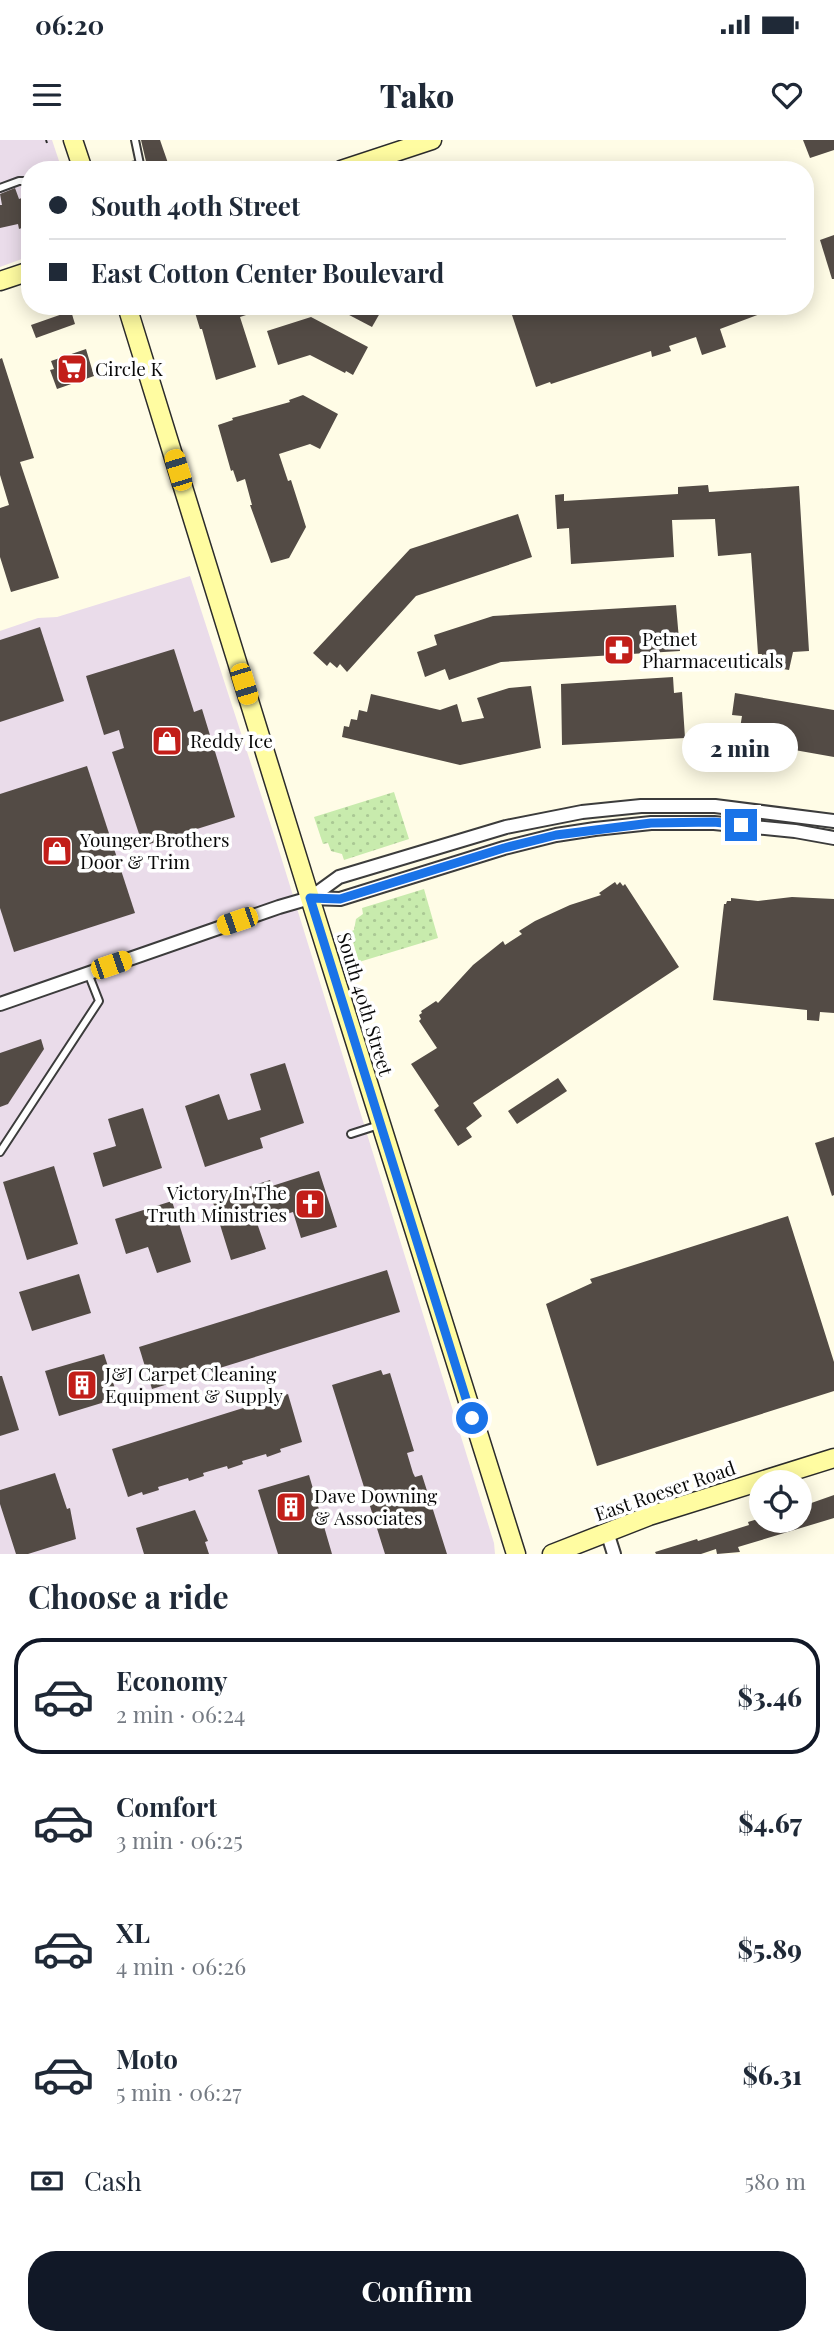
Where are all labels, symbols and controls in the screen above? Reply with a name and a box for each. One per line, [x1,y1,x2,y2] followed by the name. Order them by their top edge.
[35,7,104,42] text: 06:20
[380,73,454,116] text: Tako
[28,76,66,114] icon: menu
[768,76,806,114] icon: heart
[91,188,300,223] text: South 40th Street
[91,255,444,290] text: East Cotton Center Boulevard
[55,352,89,386] supermarket icon: Circle K
[95,355,164,381] place label: Circle K
[162,447,195,493] car
[642,625,783,673] place label: Petnet Pharmaceuticals
[602,633,636,667] pharmacy icon: Petnet Pharmaceuticals
[228,661,261,707] car
[150,724,184,758] shop icon: Reddy Ice
[683,724,799,772] callout: 2 min
[190,727,273,753] place label: Reddy Ice
[710,732,770,763] text: 2 min
[725,809,757,841] route end
[79,826,230,874] place label: Younger Brothers Door & Trim
[40,834,74,868] shop icon: Younger Brothers Door & Trim
[214,904,261,938] car
[332,929,400,1079] street label: South 40th Street
[88,948,135,982] car
[147,1179,287,1227] place label: Victory In The Truth Ministries
[293,1187,327,1221] church icon: Victory In The Truth Ministries
[104,1360,283,1408] place label: J&J Carpet Cleaning Equipment & Supply
[65,1368,99,1402] building icon: J&J Carpet Cleaning Equipment & Supply
[456,1402,488,1434] route start
[591,1454,738,1526] street label: East Roeser Road
[749,1470,812,1533] map controls
[749,1470,812,1533] button: locate
[314,1482,437,1530] place label: Dave Downing & Associates
[274,1490,308,1524] building icon: Dave Downing & Associates
[28,1574,229,1617] text: Choose a ride
[116,1663,227,1698] text: Economy
[32,1665,95,1728] icon: car
[738,1679,802,1714] text: $3.46
[116,1698,245,1729] text: 2 min · 06:24
[116,1789,217,1824] text: Comfort
[32,1791,95,1854] icon: car
[738,1805,802,1840] text: $4.67
[116,1824,243,1855] text: 3 min · 06:25
[116,1915,150,1950] text: XL
[32,1917,95,1980] icon: car
[737,1931,802,1966] text: $5.89
[116,1950,246,1981] text: 4 min · 06:26
[116,2041,178,2076] text: Moto
[32,2043,95,2106] icon: car
[742,2057,802,2092] text: $6.31
[116,2076,242,2107] text: 5 min · 06:27
[28,2162,66,2200] icon: cash
[84,2163,142,2198] text: Cash
[745,2165,806,2196] text: 580 m
[28,2251,806,2331] button: Confirm

